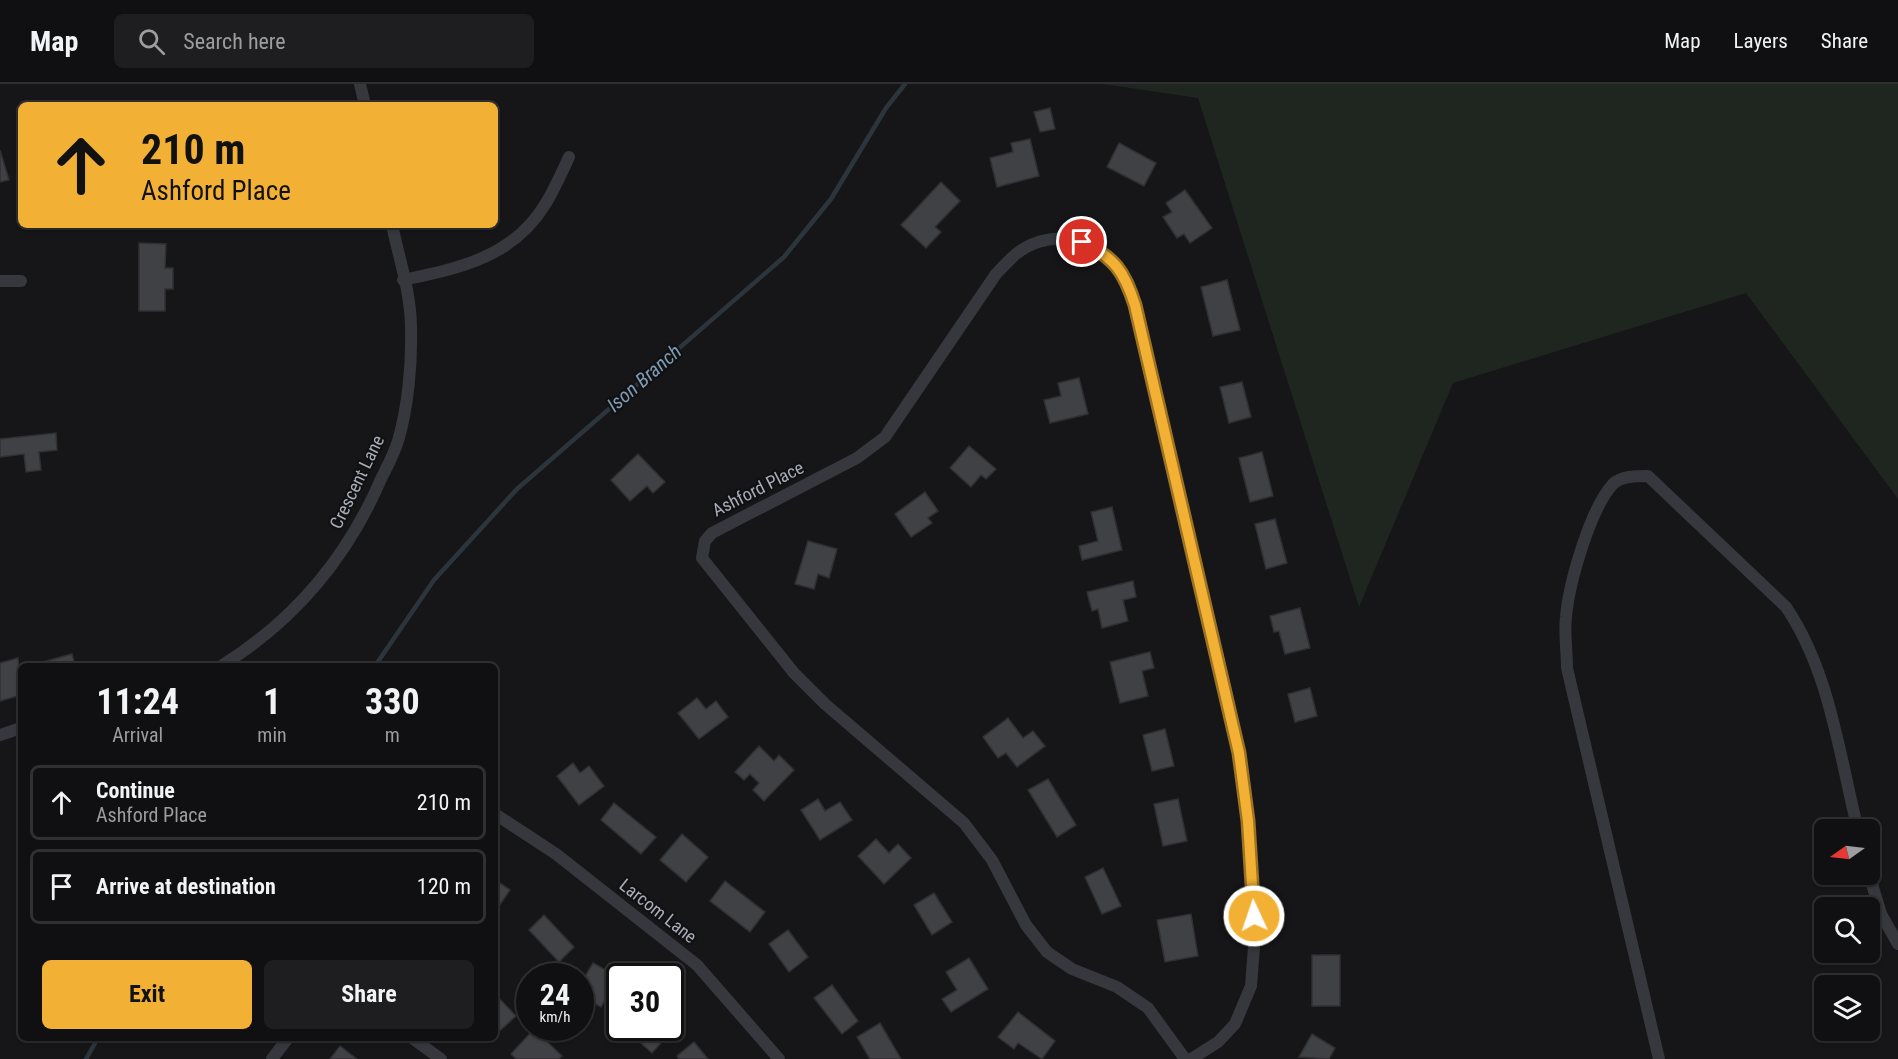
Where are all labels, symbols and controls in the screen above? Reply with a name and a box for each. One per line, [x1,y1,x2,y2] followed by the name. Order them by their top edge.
[114,14,534,68] search box
[30,25,78,58] text: Map
[135,25,168,58] icon: search
[183,29,286,54] text: Search here
[1664,29,1701,53] text: Map
[1734,29,1788,53] text: Layers
[1821,29,1868,53] text: Share
[141,125,246,174] text: 210 m
[42,126,120,204] icon: ahead
[141,175,291,207] text: Ashford Place
[1056,216,1107,267] pin
[1065,225,1098,258] icon: arrive
[602,339,686,417] water label: Ison Branch
[325,432,388,532] street label: Crescent Lane
[709,457,807,521] street label: Ashford Place
[96,681,179,723] text: 11:24
[263,681,281,723] text: 1
[365,681,420,723] text: 330
[112,723,163,747] text: Arrival
[257,723,287,747] text: min
[385,723,400,747] text: m
[96,778,175,803] text: Continue
[45,786,78,819] icon: ahead
[417,790,471,815] text: 210 m
[96,803,207,827] text: Ashford Place
[1814,819,1880,885] north arrow
[1814,819,1880,1041] map controls
[45,870,78,903] icon: arrive
[96,874,276,899] text: Arrive at destination
[417,874,471,899] text: 120 m
[616,874,701,947] street label: Larcom Lane
[1222,884,1286,948] position arrow
[1814,897,1880,963] button: search
[42,960,252,1029] button: Exit
[264,960,474,1029] button: Share
[606,963,684,1041] speed limit sign: 30
[1814,975,1880,1041] button: layers
[540,977,570,1012] text: 24
[540,1008,570,1026] text: km/h

